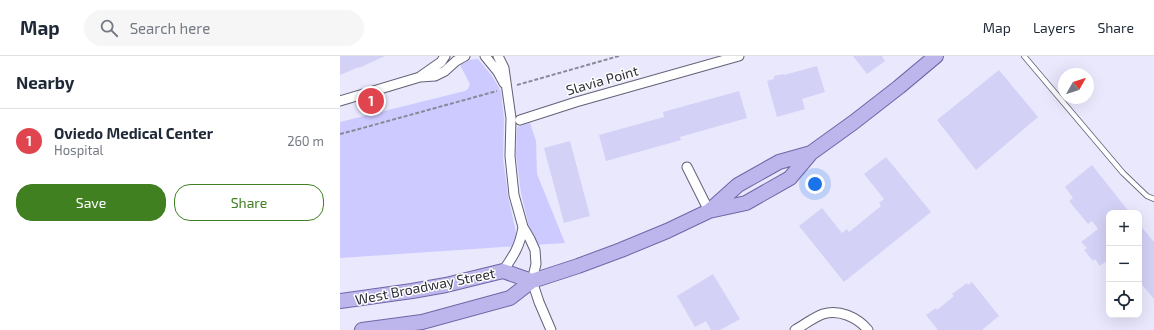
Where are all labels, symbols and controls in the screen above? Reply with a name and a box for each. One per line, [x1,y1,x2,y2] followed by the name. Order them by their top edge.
[84,10,364,46] search box
[20,16,60,39] text: Map
[98,17,120,39] icon: search
[130,19,210,37] text: Search here
[983,19,1011,36] text: Map
[1033,19,1075,36] text: Layers
[1097,19,1134,36] text: Share
[564,62,640,98] street label: Slavia Point
[1058,68,1094,104] north arrow
[16,72,74,92] text: Nearby
[358,86,384,116] pin: 1
[54,124,213,142] text: Oviedo Medical Center
[26,133,32,149] text: 1
[287,133,324,149] text: 260 m
[54,142,103,158] text: Hospital
[805,174,825,194] your location
[16,184,166,221] button: Save
[174,184,324,221] button: Share
[1106,210,1142,318] map controls
[1106,210,1142,246] button: +
[1106,246,1142,282] button: −
[354,264,496,308] street label: West Broadway Street
[1106,282,1142,318] button: locate

